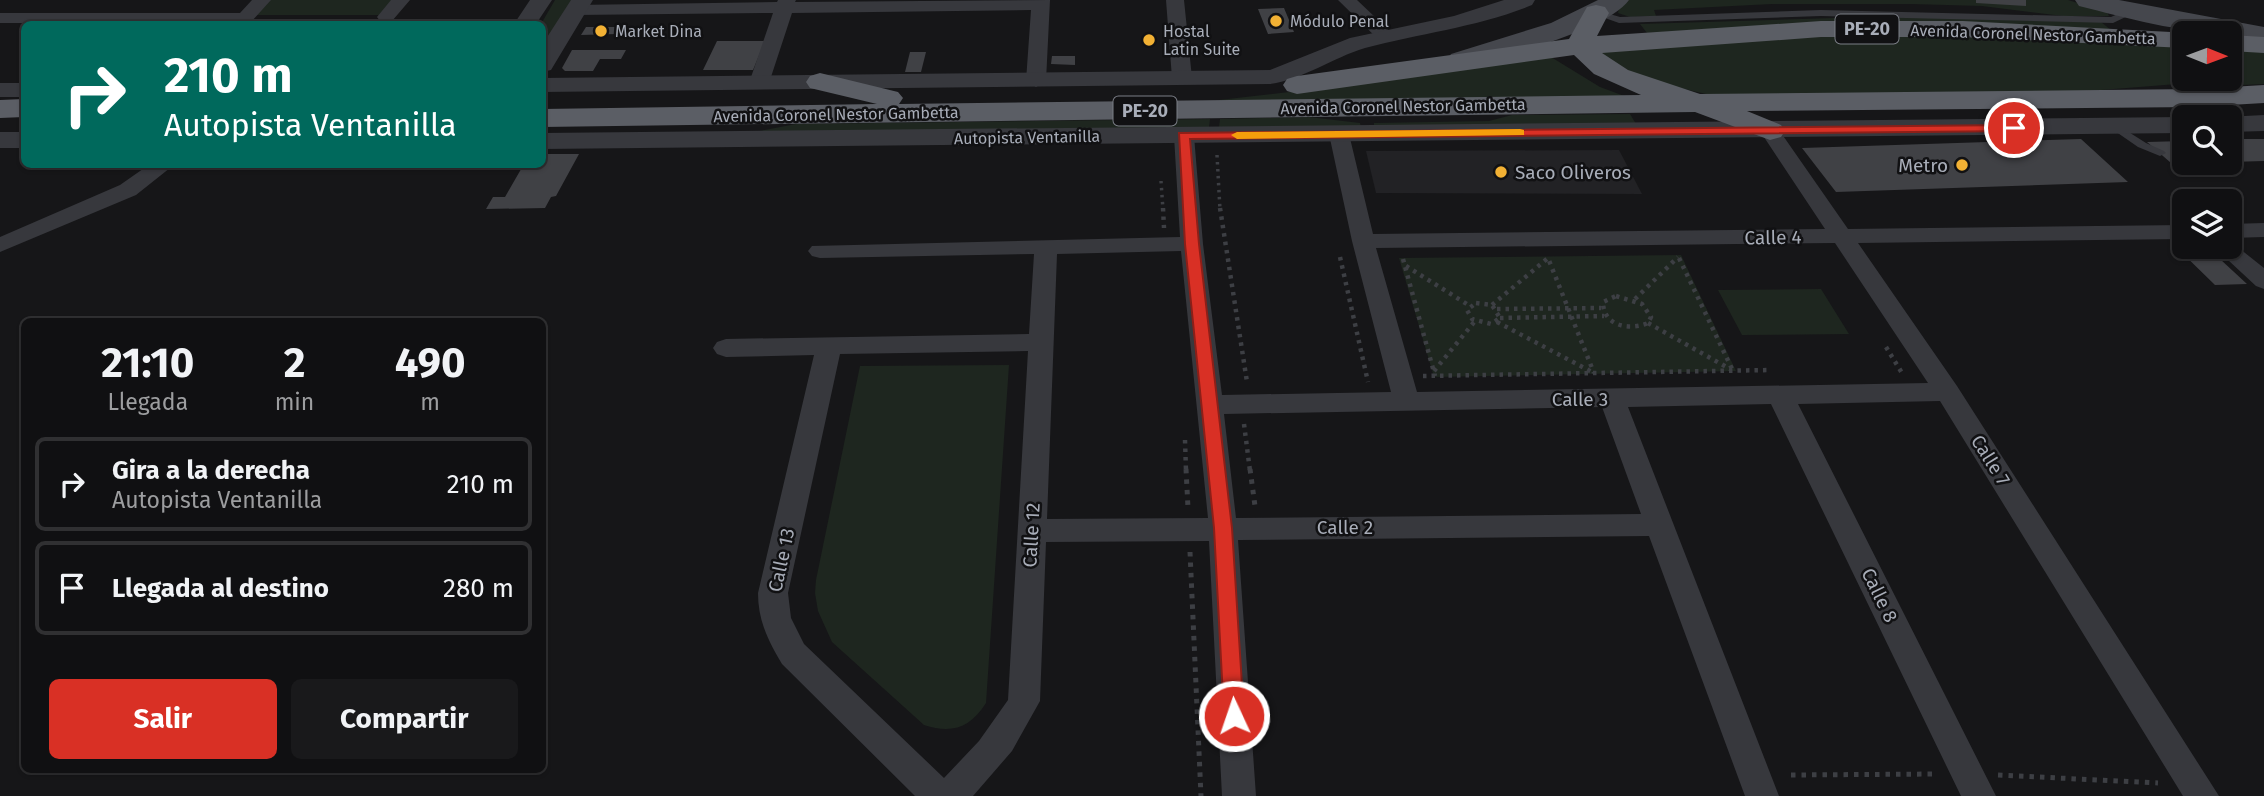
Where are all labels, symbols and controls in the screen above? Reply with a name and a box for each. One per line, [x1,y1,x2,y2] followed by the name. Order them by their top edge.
[1290,12,1389,31] place label: Módulo Penal
[1268,13,1284,29] marker: Módulo Penal
[1836,15,1898,44] road number: PE-20
[1910,21,2156,48] street label: Avenida Coronel Nestor Gambetta
[2172,21,2242,91] north arrow
[2172,21,2242,259] map controls
[615,22,702,41] place label: Market Dina
[1163,22,1240,59] place label: Hostal Latin Suite
[593,23,609,39] marker: Market Dina
[1141,32,1157,48] marker: Hostal Latin Suite
[164,46,293,105] text: 210 m
[49,49,140,140] icon: right
[1280,95,1526,118] street label: Avenida Coronel Nestor Gambetta
[1114,96,1176,126] road number: PE-20
[1984,98,2044,158] pin
[713,103,959,126] street label: Avenida Coronel Nestor Gambetta
[2172,105,2242,175] button: search
[164,106,457,144] text: Autopista Ventanilla
[1995,109,2033,147] icon: arrive
[954,127,1100,148] street label: Autopista Ventanilla
[1898,154,1948,177] place label: Metro
[1954,157,1970,173] marker: Metro
[1515,161,1631,184] place label: Saco Oliveros
[1493,164,1509,180] marker: Saco Oliveros
[2172,189,2242,259] button: layers
[1744,226,1802,249] street label: Calle 4
[101,338,194,388] text: 21:10
[284,338,305,388] text: 2
[395,338,466,388] text: 490
[108,388,188,416] text: Llegada
[275,388,314,416] text: min
[420,388,440,416] text: m
[1552,388,1608,411] street label: Calle 3
[1966,431,2015,490] street label: Calle 7
[112,455,310,486] text: Gira a la derecha
[53,465,91,503] icon: right
[447,469,514,500] text: 210 m
[112,486,322,514] text: Autopista Ventanilla
[1018,502,1045,568] street label: Calle 12
[1317,516,1373,539] street label: Calle 2
[764,526,799,594] street label: Calle 13
[1857,564,1902,626] street label: Calle 8
[53,569,91,607] icon: arrive
[112,573,329,604] text: Llegada al destino
[443,573,514,604] text: 280 m
[49,679,277,759] button: Salir
[291,679,518,759] button: Compartir
[1197,679,1271,753] position arrow

